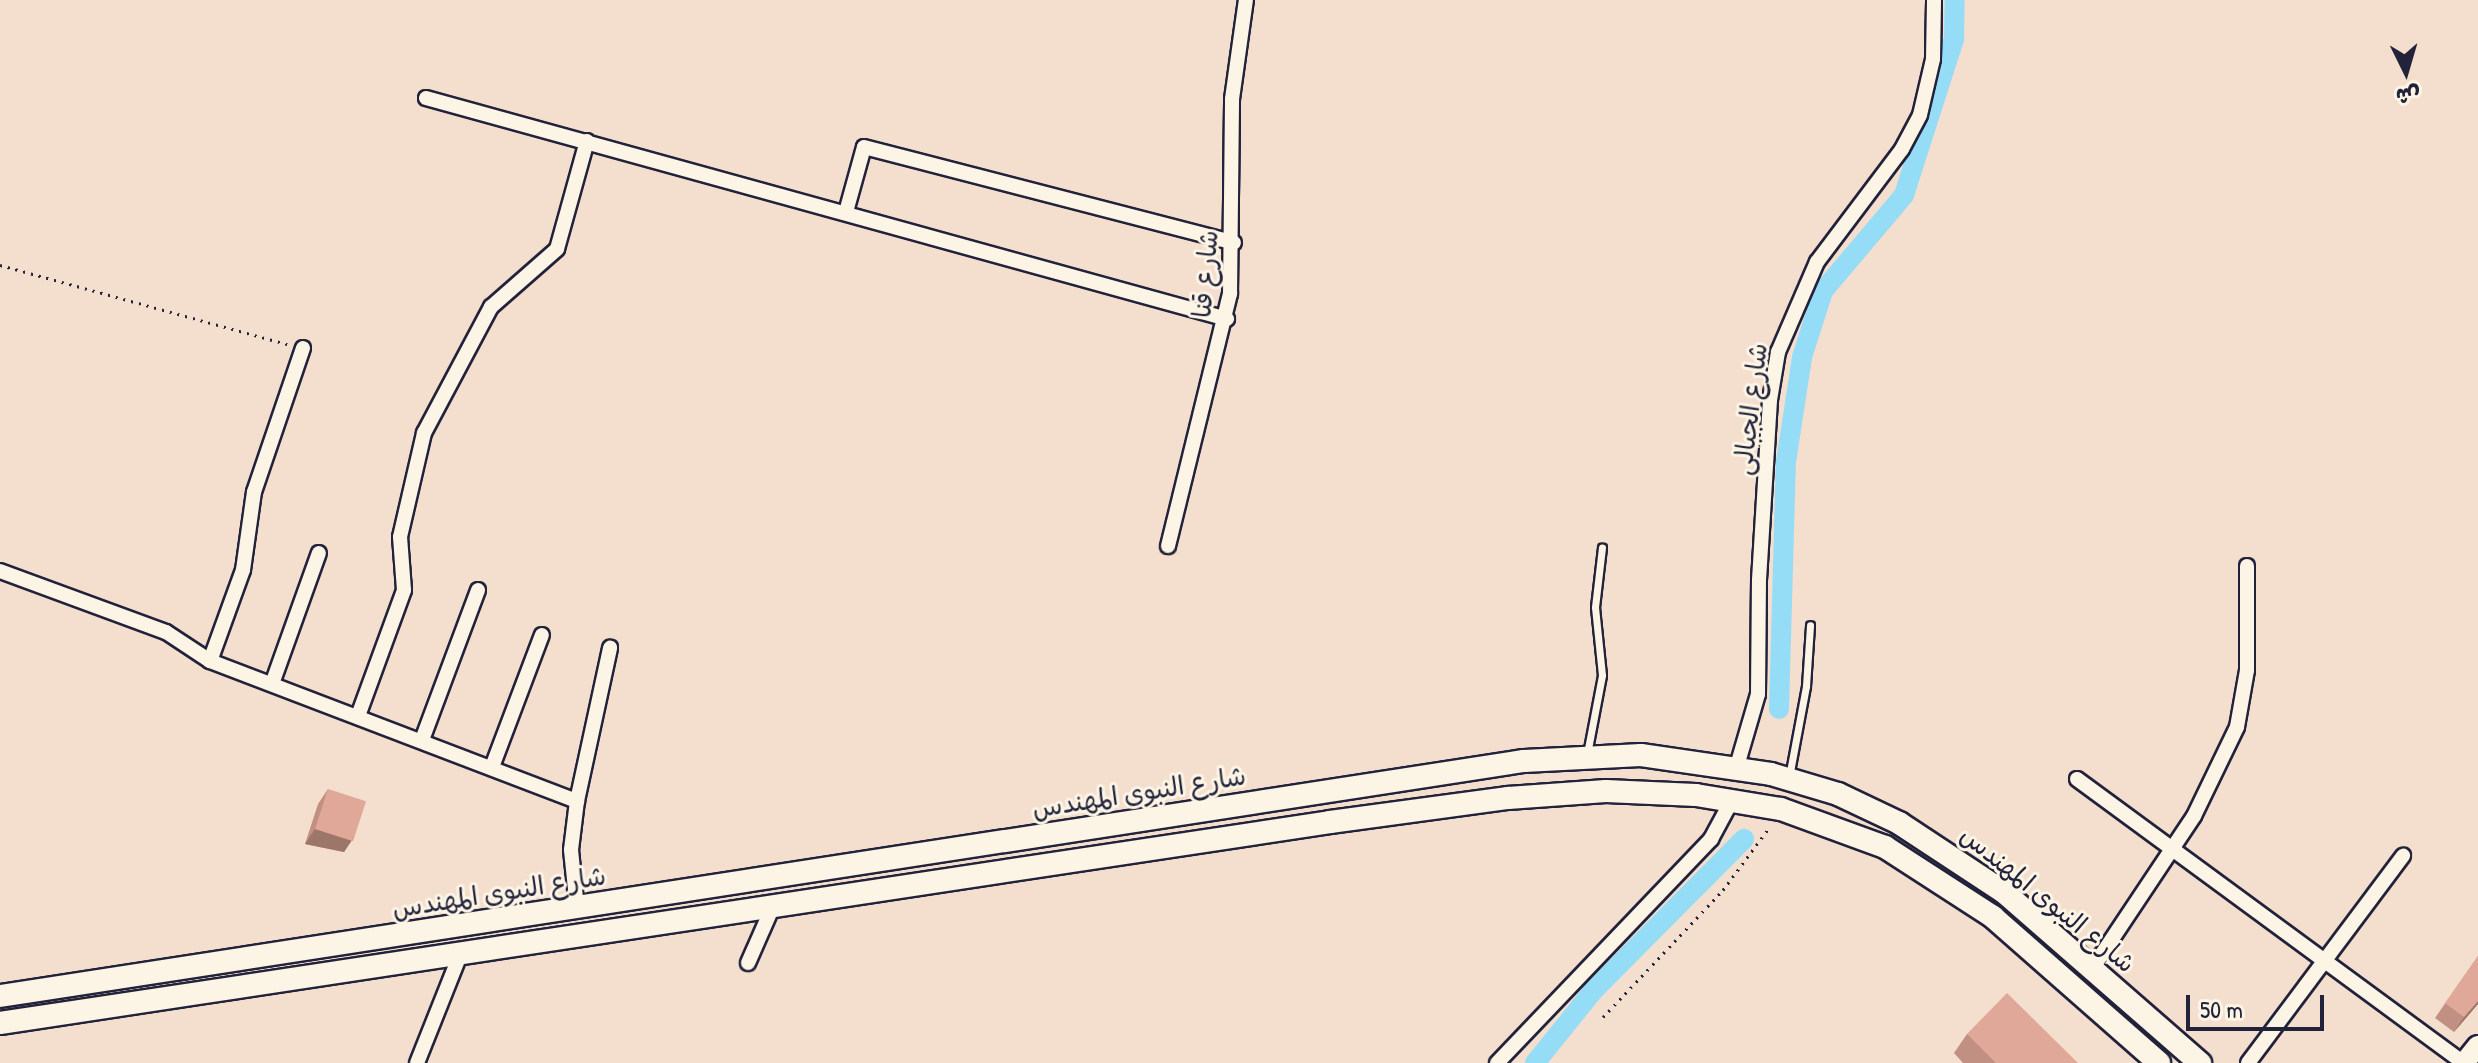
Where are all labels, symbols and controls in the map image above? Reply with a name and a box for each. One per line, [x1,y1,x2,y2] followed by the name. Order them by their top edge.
[2366,32,2446,112] north arrow
[2395,80,2421,112] text: ش
[1186,229,1224,319] street label: شارع قنا
[1726,341,1774,477] street label: شارع الجبالى
[1030,760,1248,824] street label: شارع النبوى المهندس
[1954,819,2142,979] street label: شارع النبوى المهندس
[390,860,608,924] street label: شارع النبوى المهندس
[2190,979,2328,1029] scale bar
[2200,993,2243,1025] text: 50 m

